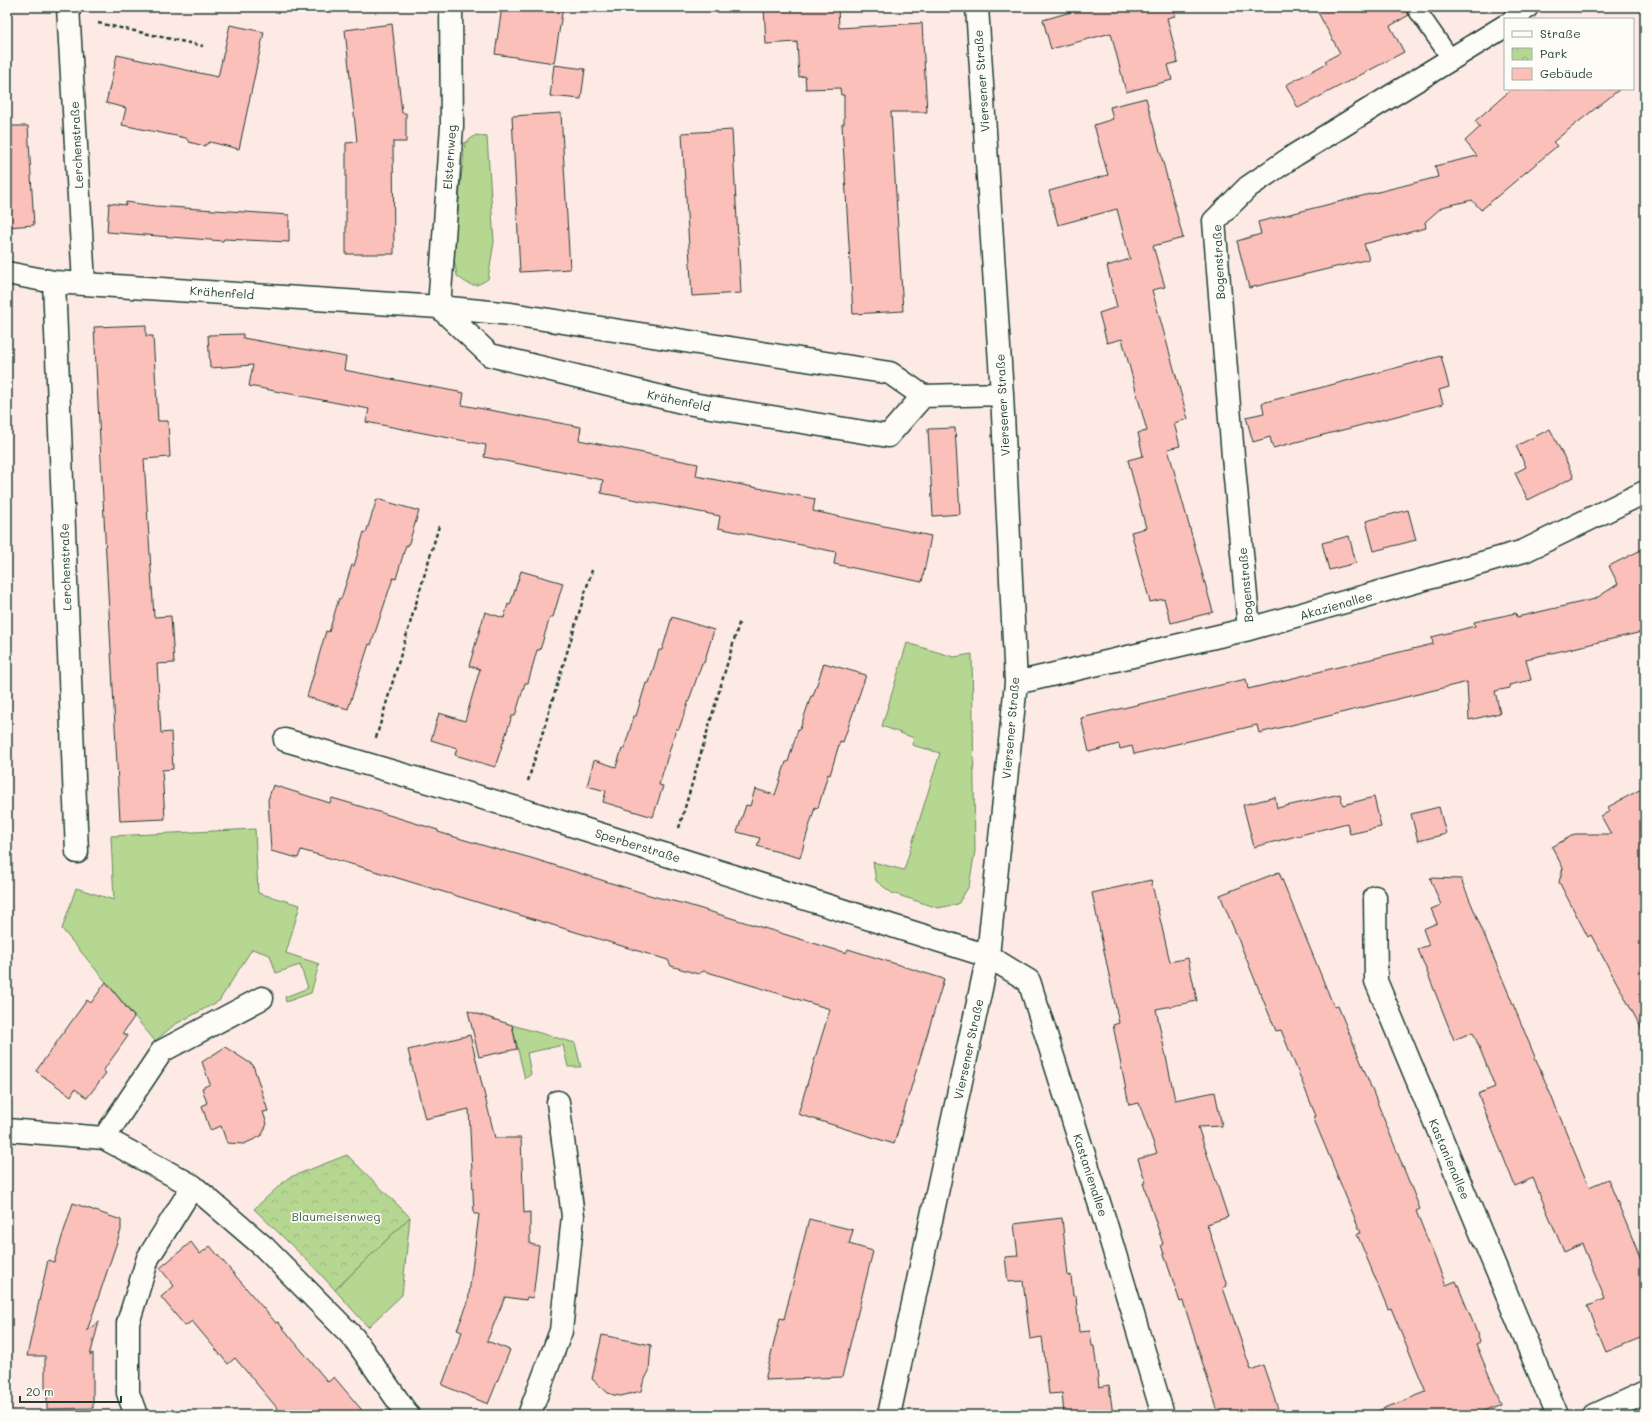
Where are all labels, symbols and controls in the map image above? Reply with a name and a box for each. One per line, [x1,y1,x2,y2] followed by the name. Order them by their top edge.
[1504,18,1634,90] legend
[1540,25,1581,41] text: Straße
[969,29,993,133] street label: Viersener Straße
[1540,45,1567,61] text: Park
[1540,65,1593,81] text: Gebäude
[66,101,86,189] street label: Lerchenstraße
[439,124,459,190] street label: Elsternweg
[1208,224,1228,300] street label: Bogenstraße
[189,282,255,302] street label: Krähenfeld
[991,353,1013,457] street label: Viersener Straße
[646,385,713,415] street label: Krähenfeld
[55,523,75,611] street label: Lerchenstraße
[1234,547,1256,623] street label: Bogenstraße
[1298,587,1374,623] street label: Akazienallee
[998,676,1022,780] street label: Viersener Straße
[593,824,683,866] street label: Sperberstraße
[950,997,986,1101] street label: Viersener Straße
[1426,1116,1474,1202] street label: Kastanienallee
[1070,1132,1112,1218] street label: Kastanienallee
[292,1208,380,1224] park label: Blaumeisenweg
[20,1378,121,1404] scale bar
[26,1383,54,1399] text: 20 m

